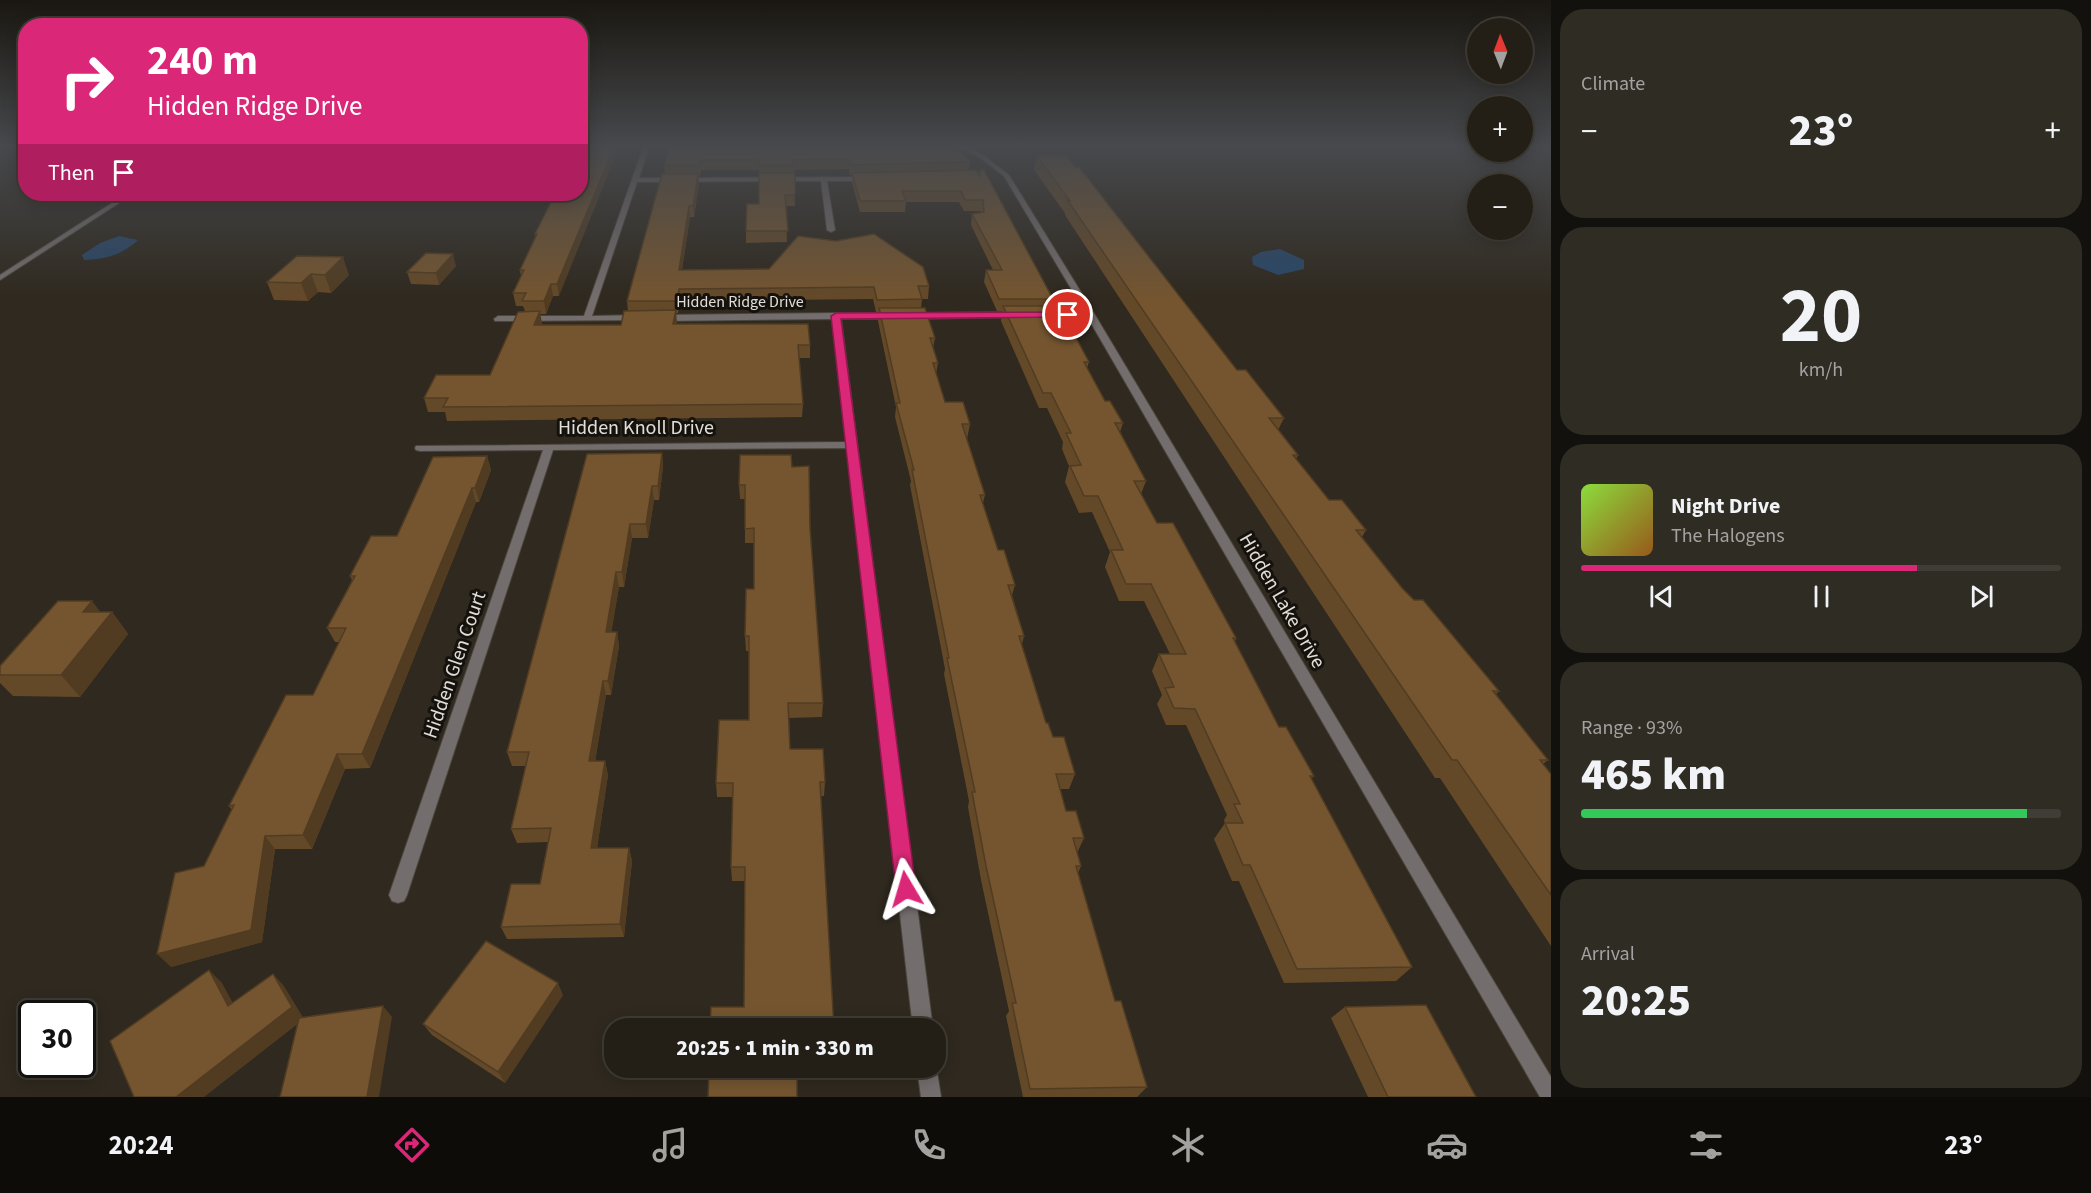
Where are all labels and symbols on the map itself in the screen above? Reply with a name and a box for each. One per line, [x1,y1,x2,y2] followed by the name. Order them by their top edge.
[1467,18,1533,84] north arrow
[1042,289,1093,340] pin
[676,291,804,313] street label: Hidden Ridge Drive
[558,414,714,442] street label: Hidden Knoll Drive
[1232,528,1332,674] street label: Hidden Lake Drive
[417,587,493,742] street label: Hidden Glen Court
[874,857,938,921] position arrow
[18,1000,96,1078] speed limit sign: 30

